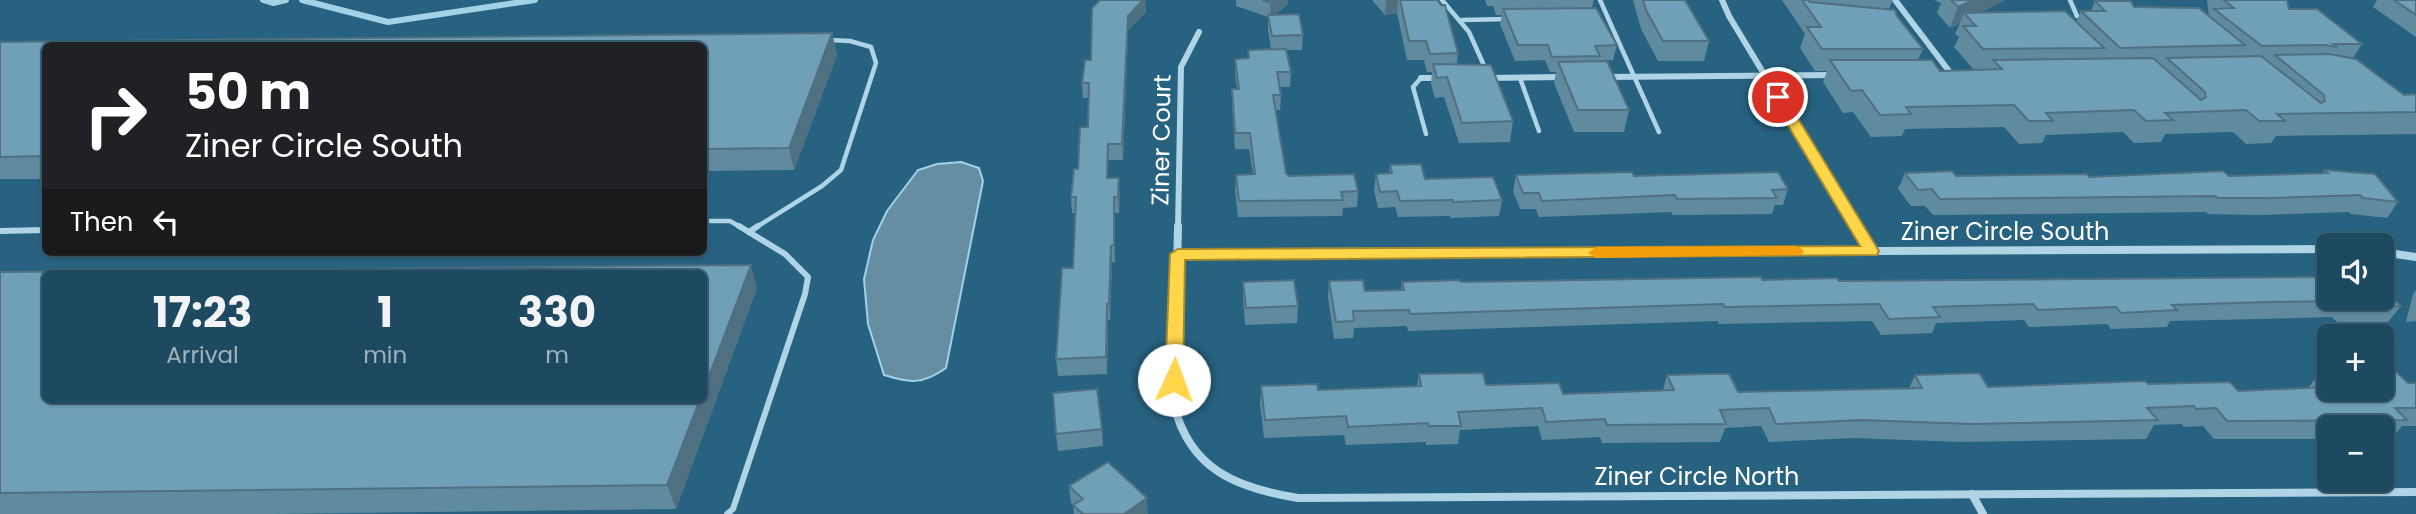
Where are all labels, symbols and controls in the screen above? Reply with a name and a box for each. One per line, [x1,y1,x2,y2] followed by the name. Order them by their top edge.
[185,58,311,126] text: 50 m
[1748,67,1808,127] pin
[70,70,161,161] icon: right
[1143,74,1179,206] street label: Ziner Court
[1759,78,1797,116] icon: arrive
[185,123,463,168] text: Ziner Circle South
[147,203,185,241] icon: left
[70,204,133,240] text: Then
[1901,215,2109,248] street label: Ziner Circle South
[2317,233,2394,492] map controls
[2317,233,2394,310] button: sound
[153,283,252,342] text: 17:23
[377,283,393,342] text: 1
[518,283,596,342] text: 330
[2317,324,2394,401] button: +
[166,339,239,371] text: Arrival
[363,339,407,371] text: min
[545,339,569,371] text: m
[1137,343,1211,417] position arrow
[2317,415,2394,492] button: −
[1595,460,1799,493] street label: Ziner Circle North

